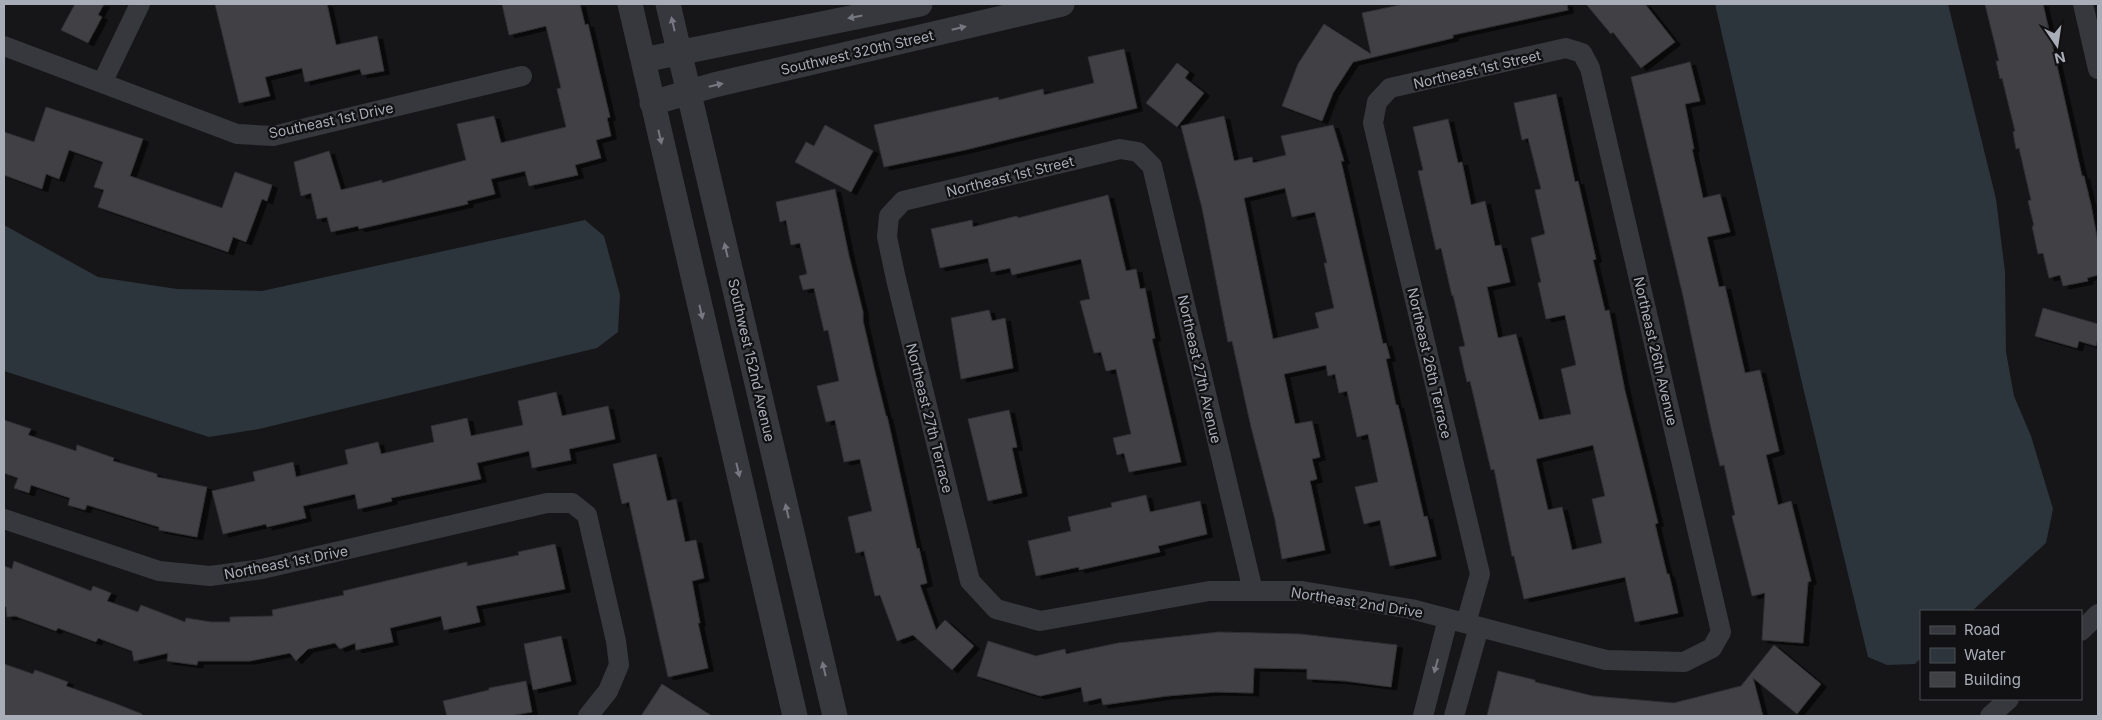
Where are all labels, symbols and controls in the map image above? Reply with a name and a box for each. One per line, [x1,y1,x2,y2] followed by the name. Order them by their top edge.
[848,13,863,21] one-way arrow
[669,16,677,31] one-way arrow
[2032,20,2082,70] north arrow
[952,24,967,32] one-way arrow
[779,26,935,78] street label: Southwest 320th Street
[1412,46,1543,92] street label: Northeast 1st Street
[2053,49,2067,68] text: N
[708,81,724,89] one-way arrow
[267,98,395,142] street label: Southeast 1st Drive
[657,129,665,144] one-way arrow
[945,152,1076,200] street label: Northeast 1st Street
[722,243,730,258] one-way arrow
[1631,275,1681,427] street label: Northeast 26th Avenue
[725,277,779,443] street label: Southwest 152nd Avenue
[1404,286,1456,440] street label: Northeast 26th Terrace
[1175,293,1225,445] street label: Northeast 27th Avenue
[697,304,705,319] one-way arrow
[903,341,957,495] street label: Northeast 27th Terrace
[734,463,742,478] one-way arrow
[783,503,791,518] one-way arrow
[223,542,349,582] street label: Northeast 1st Drive
[1290,583,1424,621] street label: Northeast 2nd Drive
[1920,610,2082,700] legend
[1964,620,2000,639] text: Road
[1964,645,2006,664] text: Water
[1432,659,1440,674] one-way arrow
[820,661,828,676] one-way arrow
[1964,670,2021,689] text: Building

